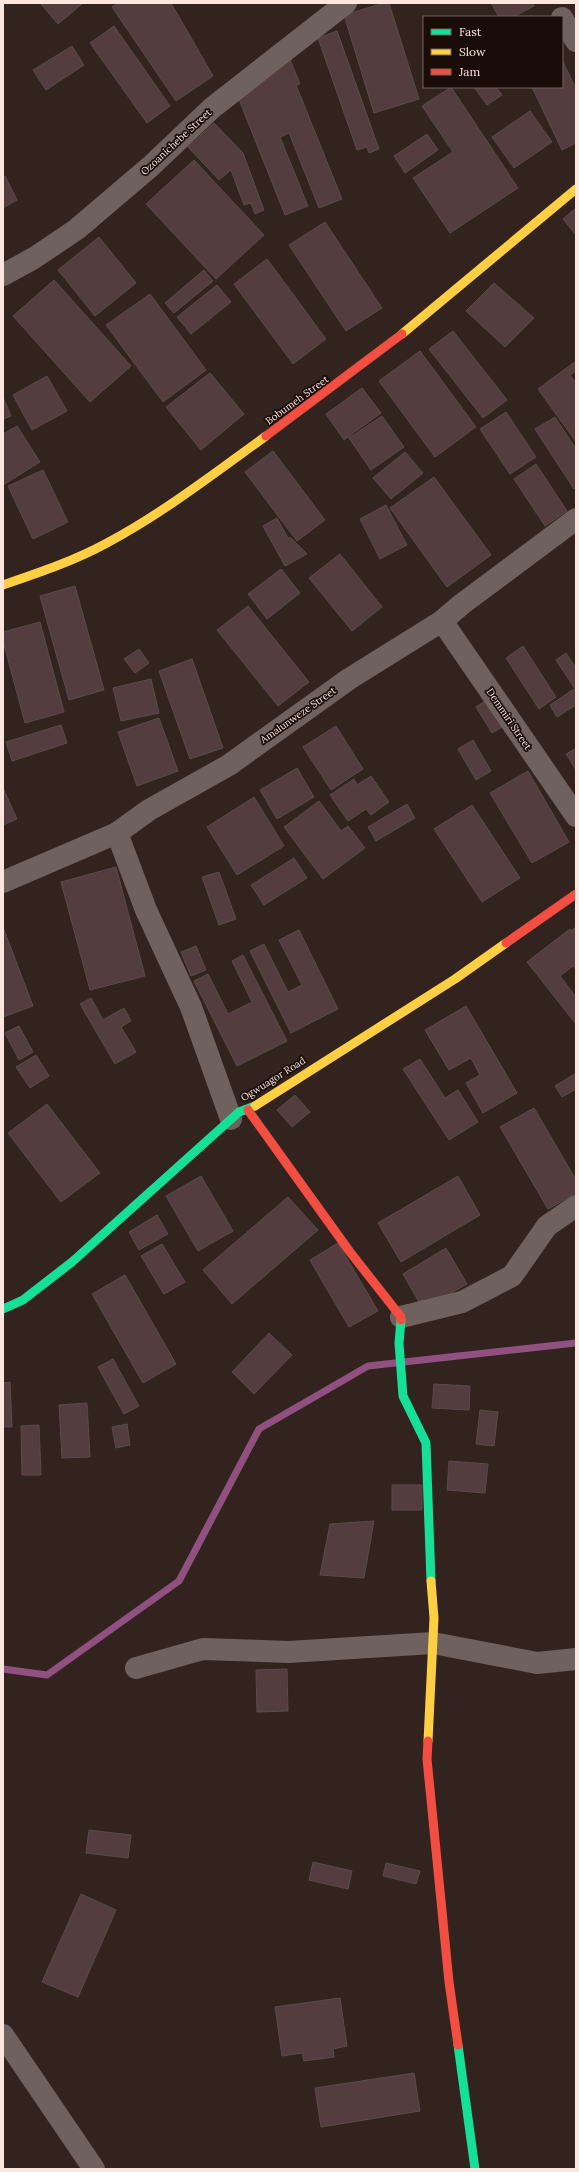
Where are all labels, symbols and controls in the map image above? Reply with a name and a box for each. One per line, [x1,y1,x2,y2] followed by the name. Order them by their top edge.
[423,16,563,88] legend
[459,24,482,39] text: Fast
[459,44,486,59] text: Slow
[458,64,480,79] text: Jam
[138,106,214,178] street label: Ozoanichebe Street
[263,373,331,427] street label: Bobumeh Street
[257,684,339,747] street label: Amalunweze Street
[484,686,535,752] street label: Demmiri Street
[238,1054,308,1104] street label: Ogwuagor Road

